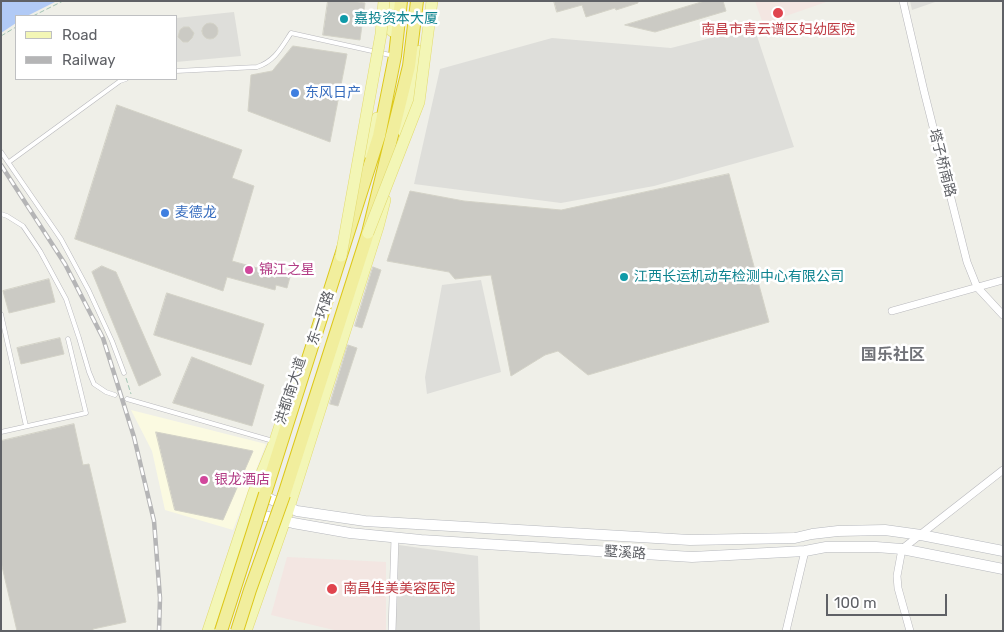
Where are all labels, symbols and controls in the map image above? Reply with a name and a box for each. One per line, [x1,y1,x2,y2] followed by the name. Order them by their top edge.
[771,6,785,20] marker: 南昌市青云谱区妇幼医院
[354,11,438,27] place label: 嘉投资本大厦
[338,13,350,25] marker: 嘉投资本大厦
[15,15,178,80] legend
[701,22,855,38] place label: 南昌市青云谱区妇幼医院
[62,26,98,44] text: Road
[62,51,116,69] text: Railway
[305,85,361,101] place label: 东风日产
[289,87,301,99] marker: 东风日产
[925,127,959,199] street label: 塔子桥南路
[175,205,217,221] place label: 麦德龙
[159,207,171,219] marker: 麦德龙
[259,262,315,278] place label: 锦江之星
[243,264,255,276] marker: 锦江之星
[634,269,844,285] place label: 江西长运机动车检测中心有限公司
[618,271,630,283] marker: 江西长运机动车检测中心有限公司
[304,289,338,347] street label: 东一环路
[861,345,925,365] district label: 国乐社区
[272,355,310,427] street label: 洪都南大道
[214,472,270,488] place label: 银龙酒店
[198,474,210,486] marker: 银龙酒店
[603,543,647,563] street label: 墅溪路
[343,581,455,597] place label: 南昌佳美美容医院
[325,582,339,596] marker: 南昌佳美美容医院
[829,584,950,616] scale bar
[834,594,876,612] text: 100 m

